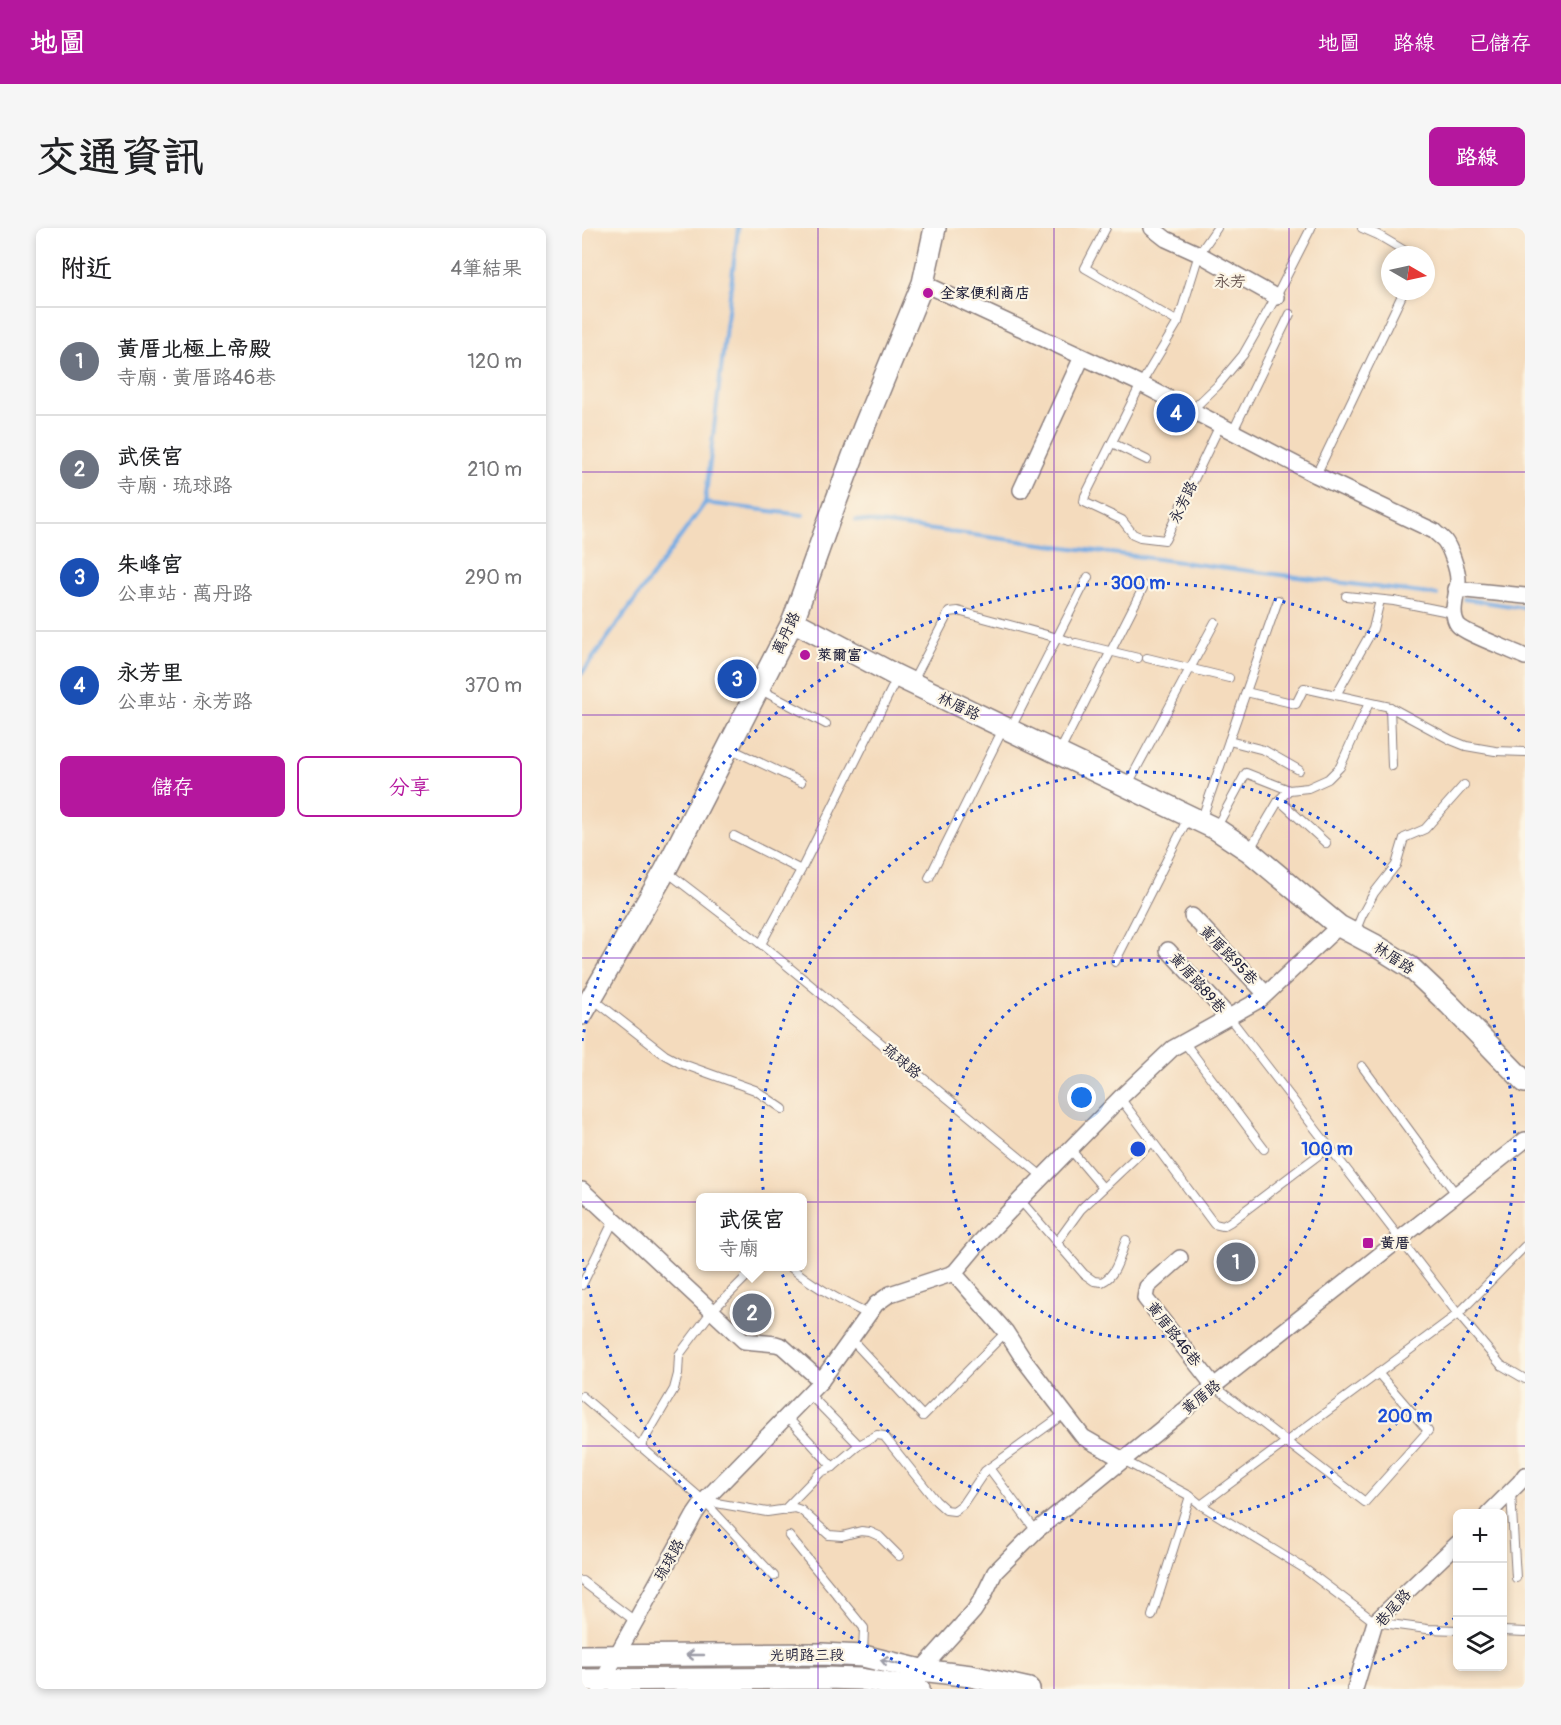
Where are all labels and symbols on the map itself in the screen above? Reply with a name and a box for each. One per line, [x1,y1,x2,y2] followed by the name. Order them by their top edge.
[1381,246,1435,300] north arrow
[1214,272,1246,292] district label: 永芳
[940,284,1030,303] place label: 全家便利商店
[921,286,935,300] marker: 全家便利商店
[1156,390,1196,435] pin: 4
[1165,478,1202,527] street label: 永芳路
[1111,572,1165,595] text: 300 m
[768,609,805,658] street label: 萬丹路
[817,646,862,665] place label: 萊爾富
[798,648,812,662] marker: 萊爾富
[718,656,756,702] pin: 3
[934,688,983,725] street label: 林厝路
[1195,921,1262,989] street label: 黃厝路95巷
[1370,938,1418,979] street label: 林厝路
[1165,949,1230,1018] street label: 黃厝路89巷
[878,1040,925,1083] street label: 琉球路
[1067,1083,1096,1112] your location
[1301,1138,1353,1161] text: 100 m
[1128,1139,1148,1159] centre of rings
[1380,1234,1410,1253] place label: 黃厝
[1361,1236,1375,1250] marker: 黃厝
[1216,1240,1256,1284] pin: 1
[732,1290,772,1336] pin: 2
[1142,1298,1205,1371] street label: 黃厝路46巷
[1178,1376,1225,1419] street label: 黃厝路
[1378,1405,1432,1428] text: 200 m
[650,1536,689,1585] street label: 琉球路
[1371,1585,1415,1631] street label: 巷尾路
[769,1646,845,1665] street label: 光明路三段
[685,1649,705,1661] one-way arrow
[880,1656,899,1668] one-way arrow

